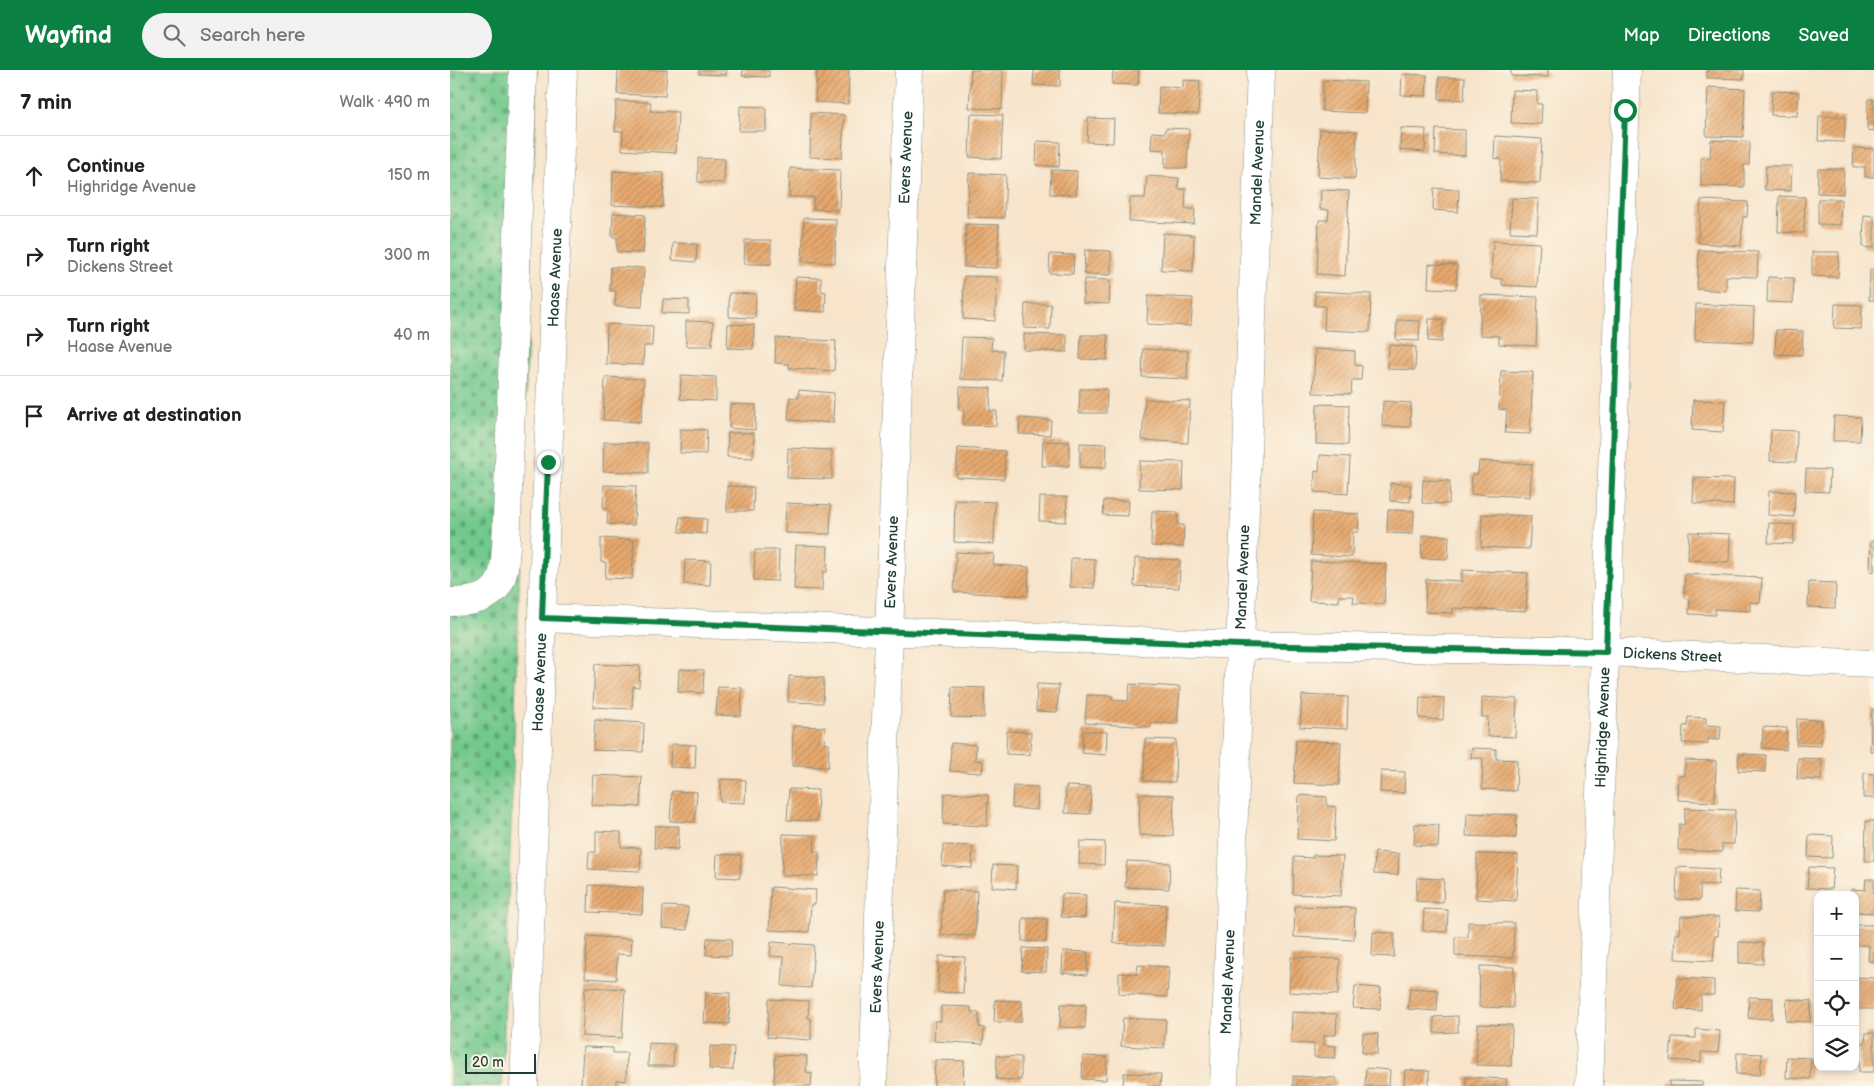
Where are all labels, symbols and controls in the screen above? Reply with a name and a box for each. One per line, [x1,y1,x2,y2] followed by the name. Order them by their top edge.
[142,13,492,58] search box
[25,21,112,50] text: Wayfind
[160,21,188,49] icon: search
[200,24,305,47] text: Search here
[1624,25,1660,46] text: Map
[1688,25,1770,46] text: Directions
[1798,25,1849,46] text: Saved
[20,90,72,115] text: 7 min
[339,93,430,112] text: Walk · 490 m
[1614,99,1637,122] route start
[895,111,917,204] street label: Evers Avenue
[1246,120,1269,226] street label: Mandel Avenue
[67,155,145,178] text: Continue
[20,162,48,190] icon: ahead
[388,166,430,185] text: 150 m
[67,178,196,197] text: Highridge Avenue
[544,228,566,327] street label: Haase Avenue
[67,235,150,258] text: Turn right
[20,242,48,270] icon: right
[384,246,430,265] text: 300 m
[67,258,173,277] text: Dickens Street
[67,315,150,338] text: Turn right
[20,322,48,350] icon: right
[393,326,430,345] text: 40 m
[67,338,172,357] text: Haase Avenue
[20,402,48,430] icon: arrive
[67,404,242,427] text: Arrive at destination
[537,451,560,474] route end
[880,515,903,609] street label: Evers Avenue
[1231,524,1254,630] street label: Mandel Avenue
[528,632,551,732] street label: Haase Avenue
[1622,643,1723,667] street label: Dickens Street
[1591,666,1614,788] street label: Highridge Avenue
[1814,891,1859,1071] map controls
[1814,891,1859,936] button: +
[866,920,888,1014] street label: Evers Avenue
[1216,929,1239,1035] street label: Mandel Avenue
[1814,936,1859,981] button: −
[1814,981,1859,1026] button: locate
[1814,1026,1859,1071] button: layers
[465,1051,536,1074] scale bar
[472,1054,504,1071] text: 20 m

